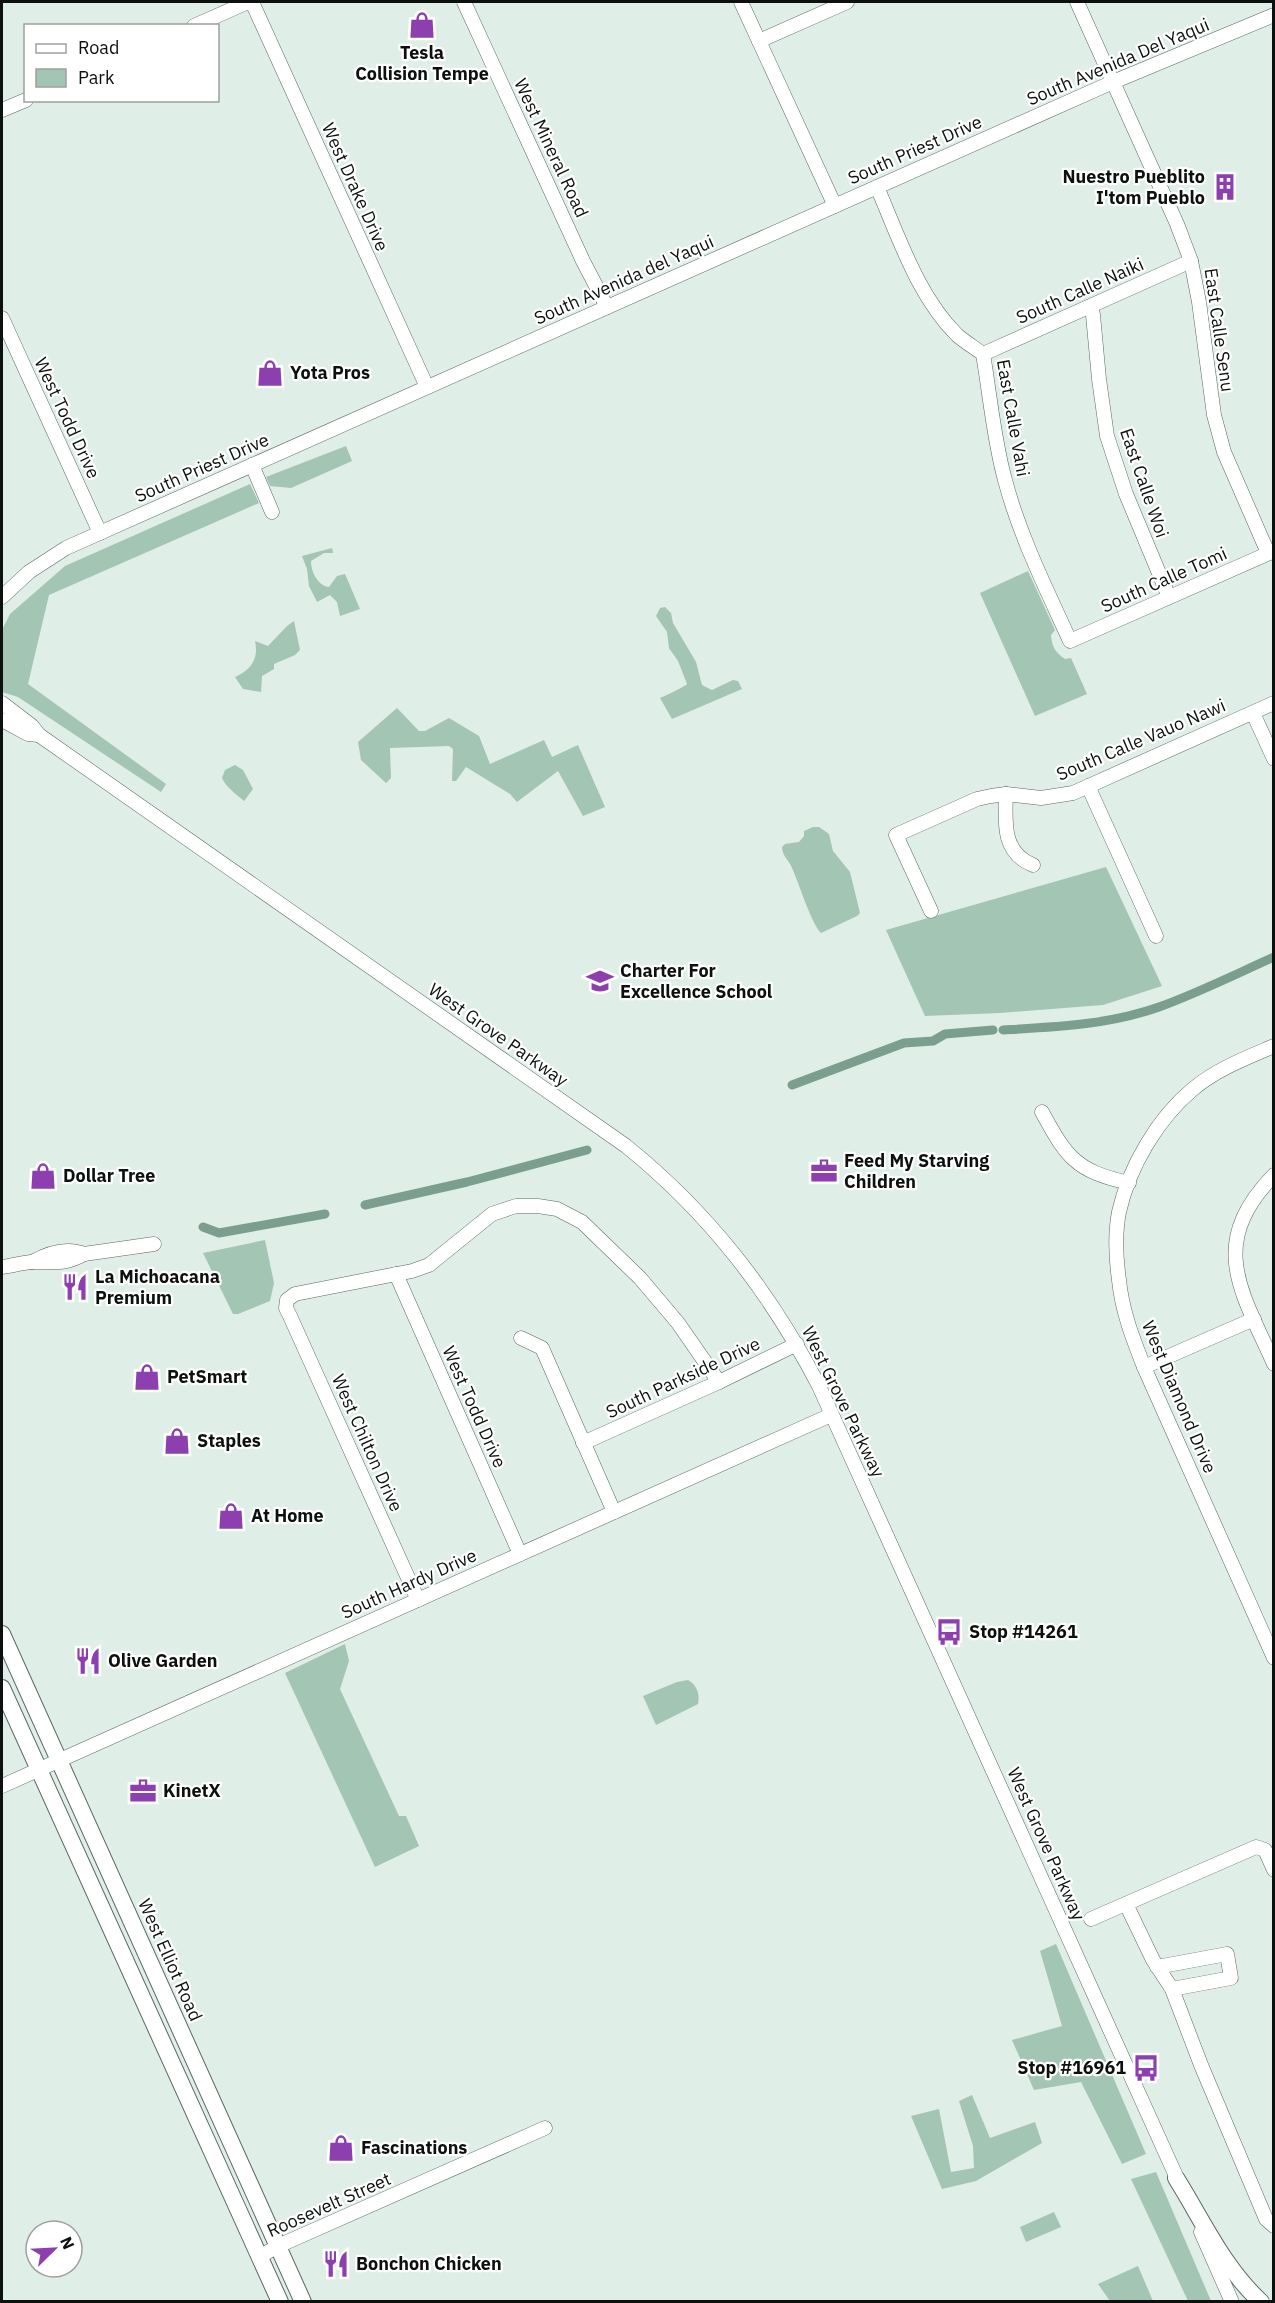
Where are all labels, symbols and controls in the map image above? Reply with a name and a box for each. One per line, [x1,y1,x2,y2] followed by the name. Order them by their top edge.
[407,10,437,40] shop icon: Tesla Collision Tempe
[1023,13,1213,110] street label: South Avenida Del Yaqui
[24,24,219,102] legend
[78,36,119,59] text: Road
[355,41,489,85] place label: Tesla Collision Tempe
[78,66,115,89] text: Park
[509,75,594,221] street label: West Mineral Road
[844,110,985,189] street label: South Priest Drive
[317,119,394,255] street label: West Drake Drive
[1063,165,1205,209] place label: Nuestro Pueblito I'tom Pueblo
[1210,172,1240,202] building icon: Nuestro Pueblito I'tom Pueblo
[530,230,717,330] street label: South Avenida del Yaqui
[1013,252,1147,329] street label: South Calle Naiki
[1199,267,1240,393] street label: East Calle Senu
[29,354,106,482] street label: West Todd Drive
[992,357,1035,478] street label: East Calle Vahi
[255,358,285,388] shop icon: Yota Pros
[290,361,370,384] place label: Yota Pros
[1115,425,1174,541] street label: East Calle Woi
[131,428,272,507] street label: South Priest Drive
[1097,541,1230,618] street label: South Calle Tomi
[1053,694,1229,786] street label: South Calle Vauo Nawi
[620,959,773,1003] place label: Charter For Excellence School
[585,966,615,996] school or university icon: Charter For Excellence School
[424,978,573,1091] street label: West Grove Parkway
[844,1149,989,1193] place label: Feed My Starving Children
[809,1156,839,1186] office icon: Feed My Starving Children
[28,1161,58,1191] shop icon: Dollar Tree
[63,1164,155,1187] place label: Dollar Tree
[95,1265,220,1309] place label: La Michoacana Premium
[60,1272,90,1302] restaurant icon: La Michoacana Premium
[1137,1317,1222,1477] street label: West Diamond Drive
[797,1322,890,1481] street label: West Grove Parkway
[602,1332,764,1423] street label: South Parkside Drive
[437,1342,512,1471] street label: West Todd Drive
[132,1362,162,1392] shop icon: PetSmart
[167,1365,247,1388] place label: PetSmart
[327,1370,408,1515] street label: West Chilton Drive
[162,1426,192,1456] shop icon: Staples
[197,1429,261,1452] place label: Staples
[216,1501,246,1531] shop icon: At Home
[251,1504,324,1527] place label: At Home
[338,1543,480,1624] street label: South Hardy Drive
[934,1617,964,1647] bus stop icon: Stop #14261
[969,1620,1078,1643] place label: Stop #14261
[73,1646,103,1676] restaurant icon: Olive Garden
[108,1649,218,1672] place label: Olive Garden
[1002,1764,1091,1924] street label: West Grove Parkway
[128,1776,158,1806] office icon: KinetX
[163,1779,221,1802] place label: KinetX
[133,1895,208,2025] street label: West Elliot Road
[1131,2053,1161,2083] bus stop icon: Stop #16961
[1017,2056,1126,2079] place label: Stop #16961
[326,2133,356,2163] shop icon: Fascinations
[361,2136,467,2159] place label: Fascinations
[263,2167,394,2242] street label: Roosevelt Street
[24,2219,84,2279] north arrow
[56,2234,79,2252] text: N
[321,2249,351,2279] restaurant icon: Bonchon Chicken
[356,2252,502,2275] place label: Bonchon Chicken

